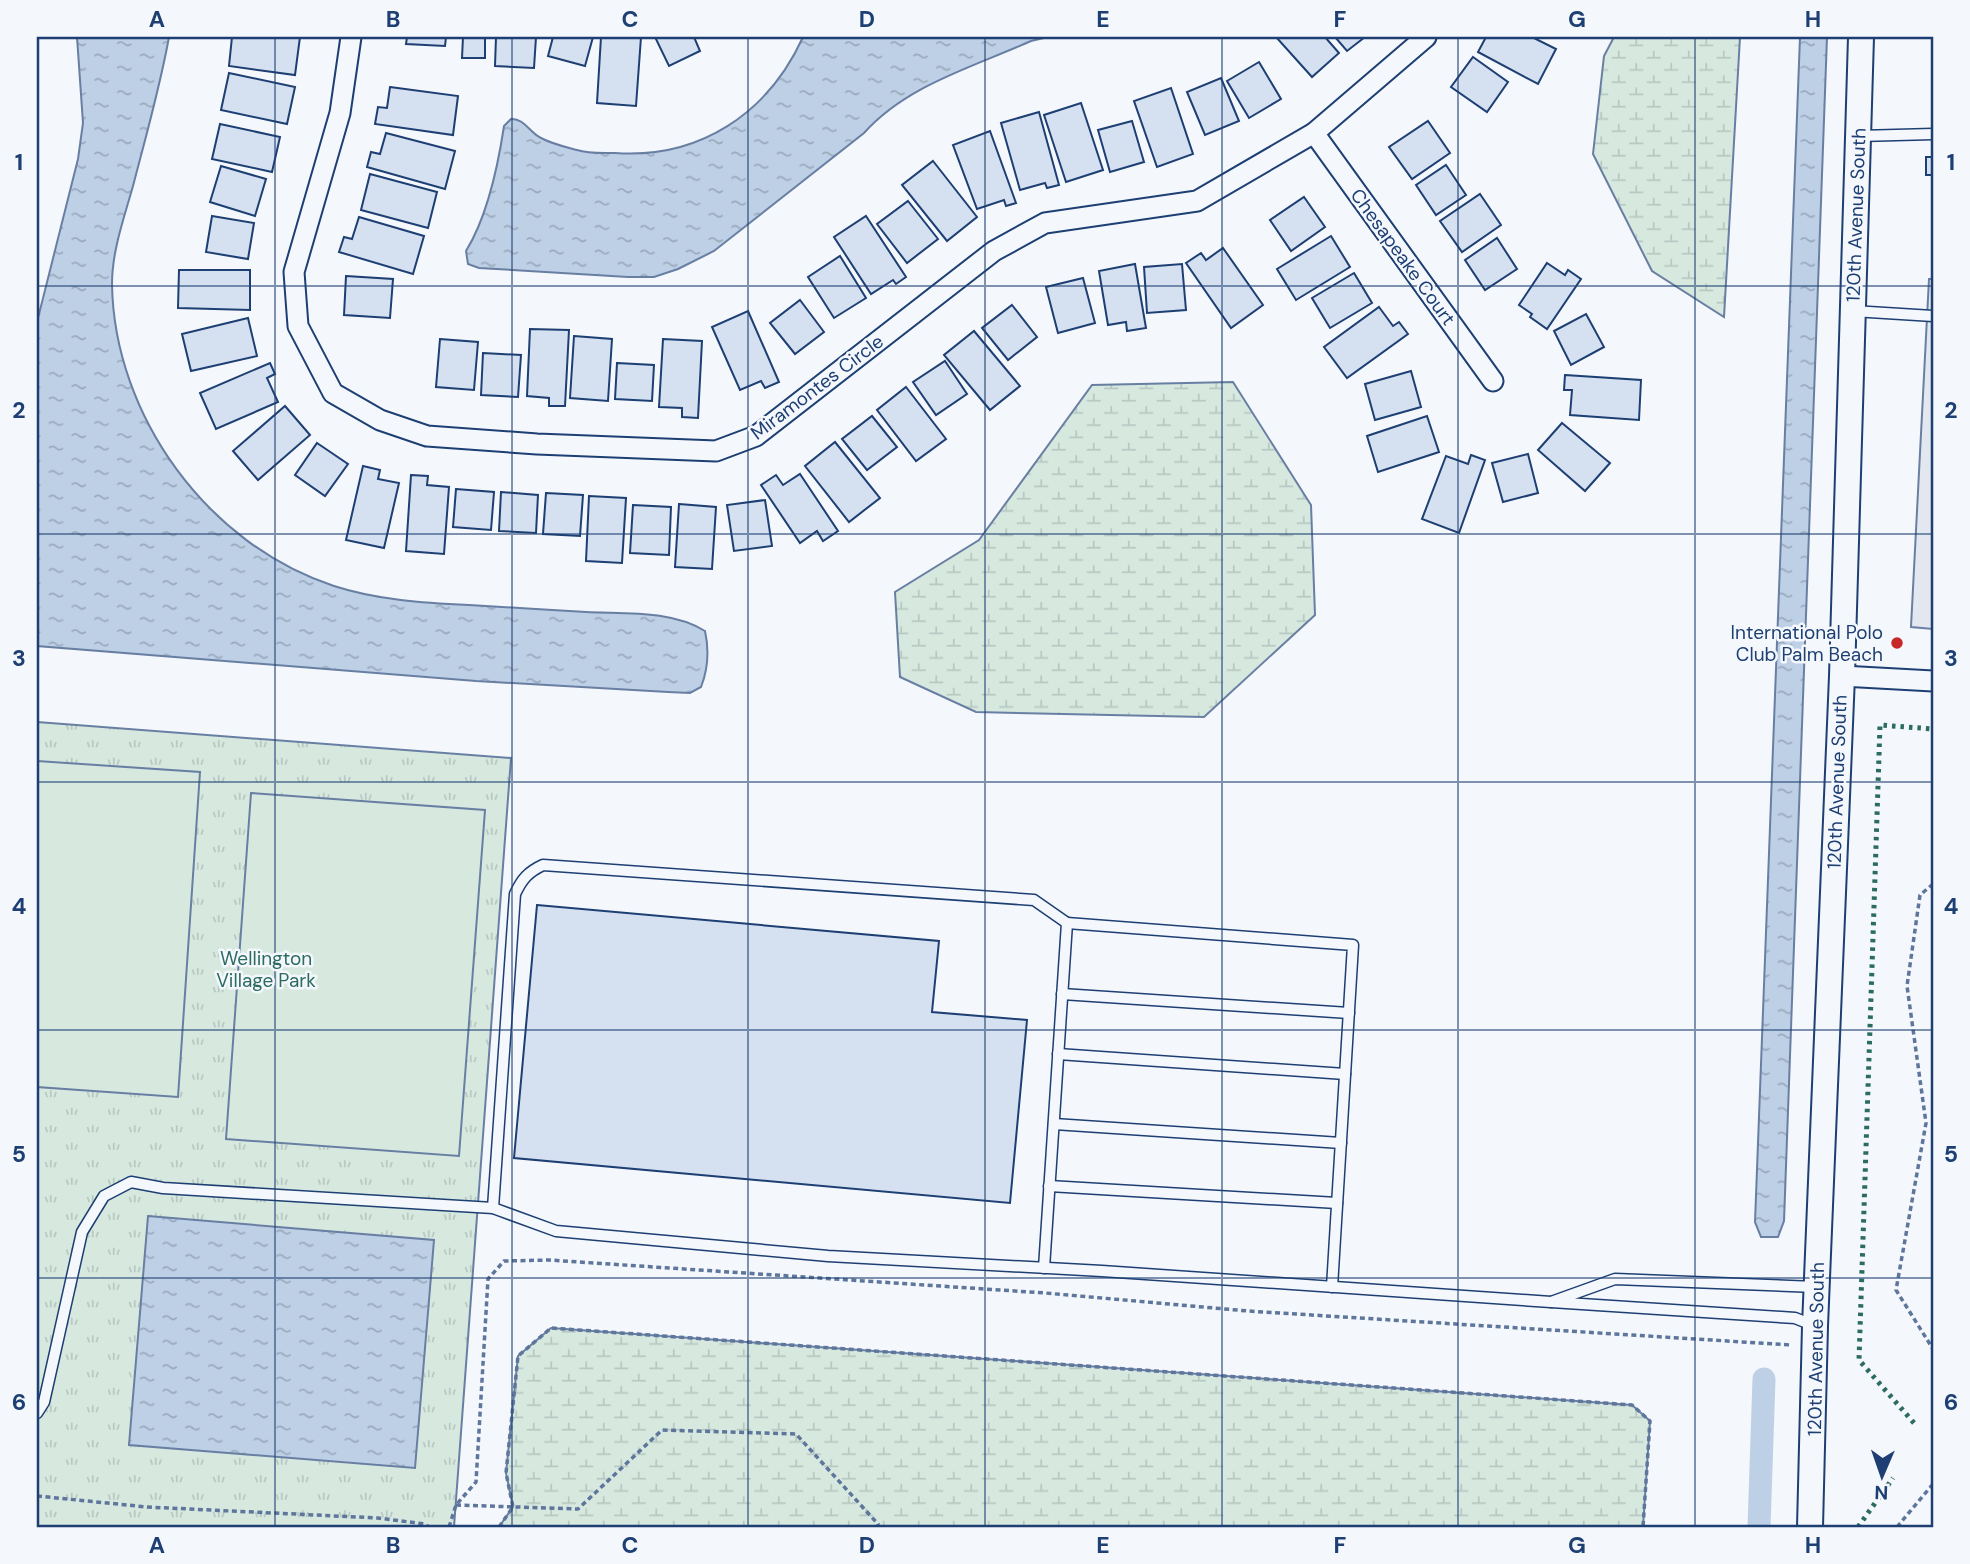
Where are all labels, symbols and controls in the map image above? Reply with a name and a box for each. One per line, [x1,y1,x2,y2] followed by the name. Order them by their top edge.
[149,4,165,34] text: A
[386,4,400,34] text: B
[622,4,638,34] text: C
[859,4,875,34] text: D
[1096,4,1110,34] text: E
[1334,4,1347,34] text: F
[1568,4,1586,34] text: G
[1805,4,1821,34] text: H
[1840,127,1872,303] street label: 120th Avenue South
[15,147,23,177] text: 1
[1947,147,1955,177] text: 1
[1345,184,1461,330] street label: Chesapeake Court
[745,329,889,445] street label: Miramontes Circle
[12,395,26,425] text: 2
[1944,395,1958,425] text: 2
[1731,620,1883,667] place label: International Polo Club Palm Beach
[1889,635,1905,651] marker: International Polo Club Palm Beach
[12,643,26,673] text: 3
[1944,643,1958,673] text: 3
[1821,694,1853,870] street label: 120th Avenue South
[12,891,27,921] text: 4
[1944,891,1959,921] text: 4
[216,946,316,993] park label: Wellington Village Park
[12,1139,26,1169] text: 5
[1944,1139,1958,1169] text: 5
[1802,1262,1830,1436] street label: 120th Avenue South
[12,1387,26,1417] text: 6
[1944,1387,1958,1417] text: 6
[1848,1442,1918,1512] north arrow
[1874,1480,1889,1505] text: N
[149,1530,165,1560] text: A
[386,1530,400,1560] text: B
[622,1530,638,1560] text: C
[859,1530,875,1560] text: D
[1096,1530,1110,1560] text: E
[1334,1530,1347,1560] text: F
[1568,1530,1586,1560] text: G
[1805,1530,1821,1560] text: H

